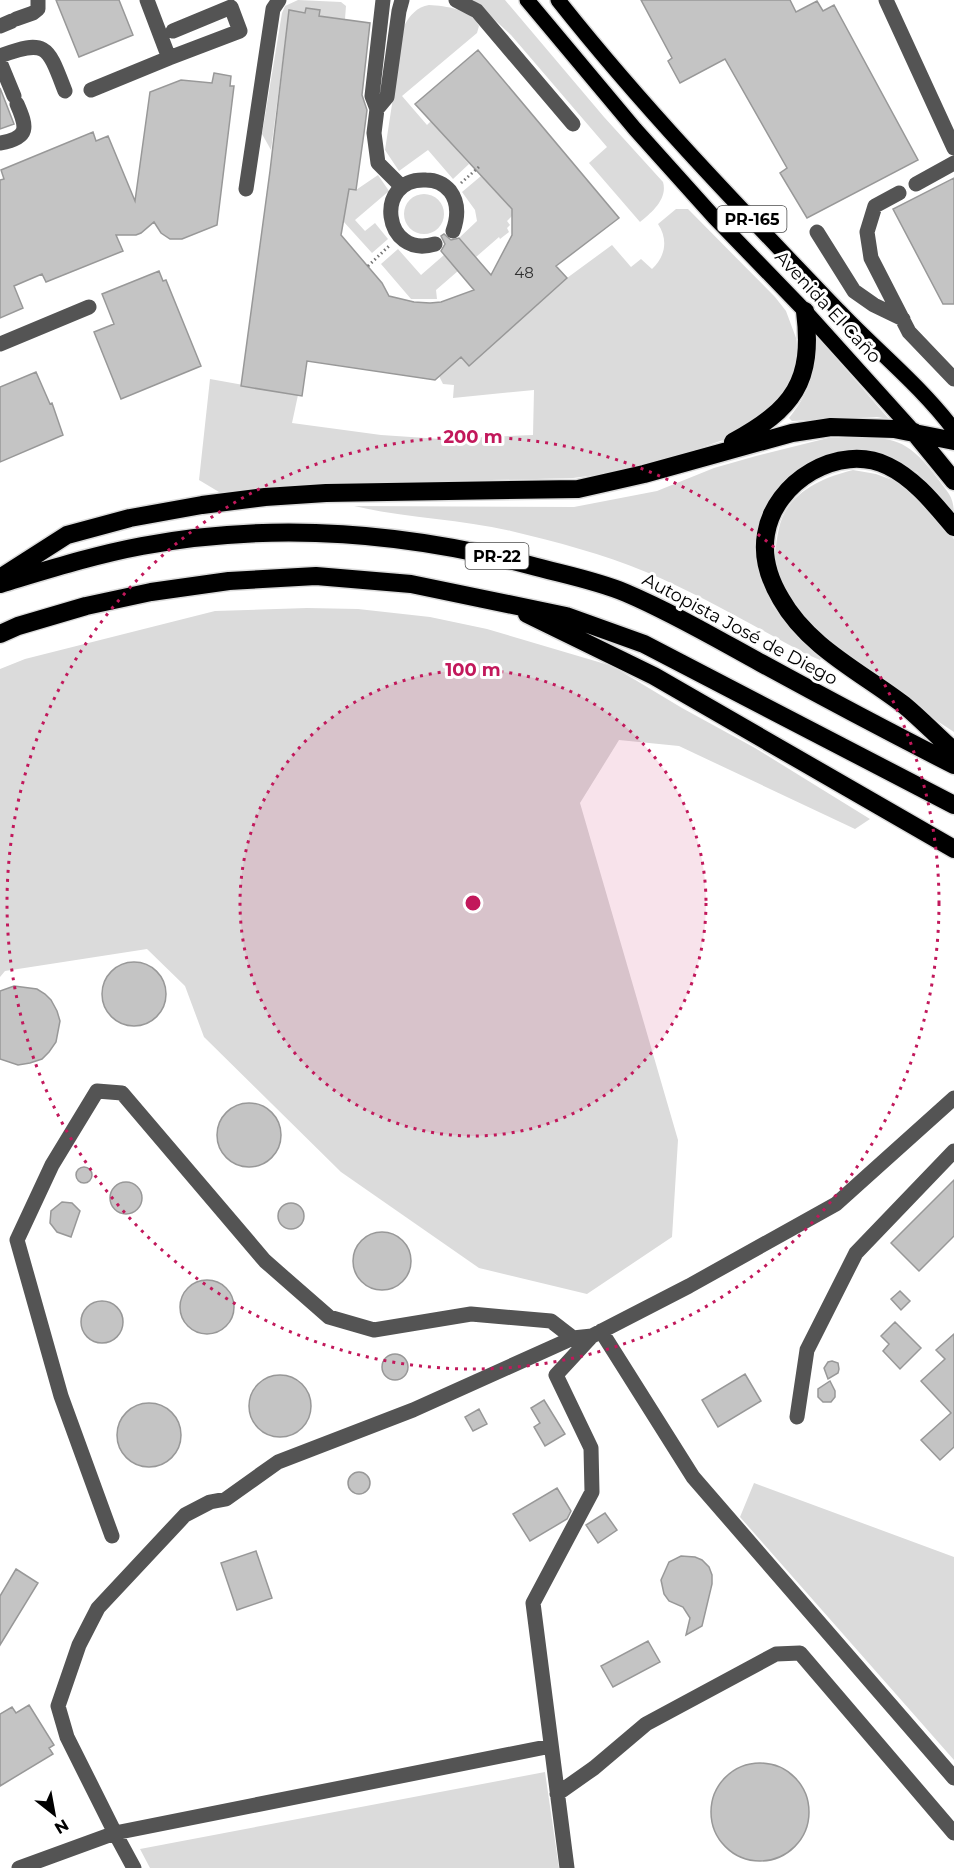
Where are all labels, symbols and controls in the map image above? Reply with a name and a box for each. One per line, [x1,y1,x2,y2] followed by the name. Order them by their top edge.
[718,206,786,232] road number: PR-165
[770,246,886,368] street label: Avenida El Caño
[514,263,534,282] house number: 48
[443,426,503,448] text: 200 m
[466,543,528,569] road number: PR-22
[639,568,841,690] street label: Autopista José de Diego
[445,659,501,681] text: 100 m
[463,893,483,913] centre of rings
[24,1784,84,1844] north arrow
[51,1815,72,1838] text: N

